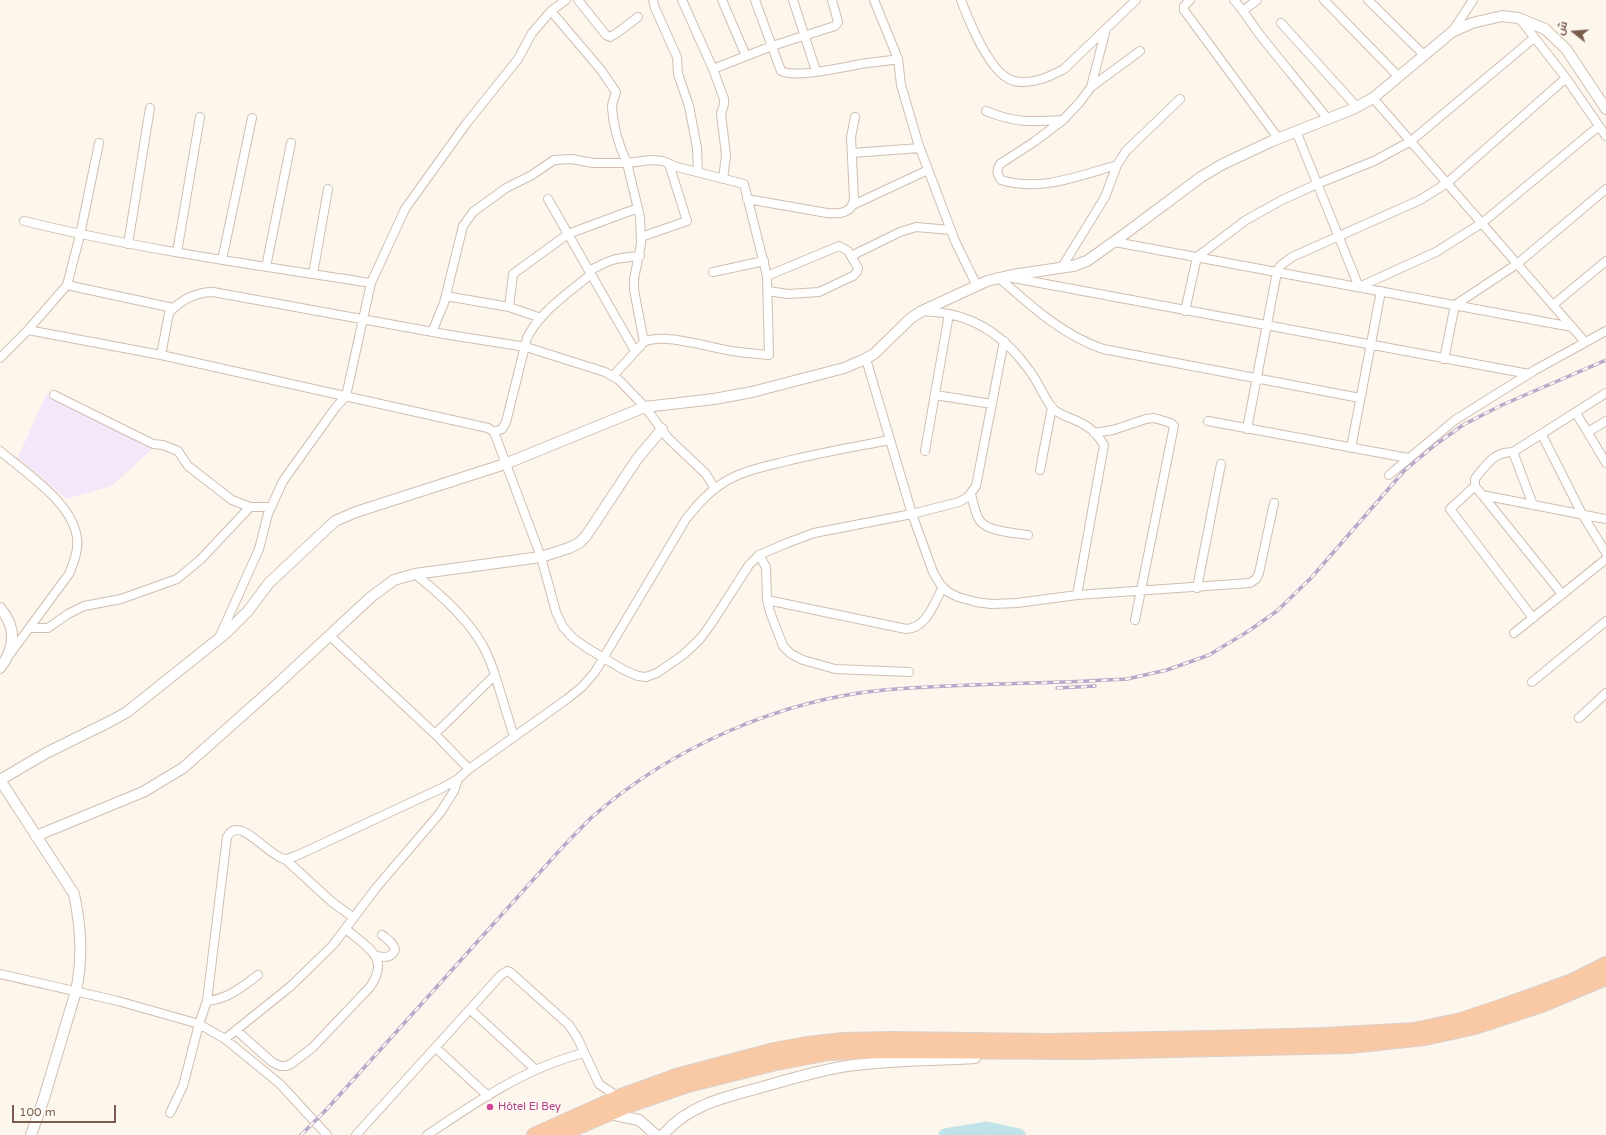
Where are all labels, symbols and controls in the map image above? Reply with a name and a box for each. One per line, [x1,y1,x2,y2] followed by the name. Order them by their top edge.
[1554,12,1594,52] north arrow
[1554,20,1570,37] text: ش
[14,1097,118,1123] scale bar
[498,1100,561,1114] place label: Hôtel El Bey
[485,1102,495,1112] marker: Hôtel El Bey
[19,1105,56,1119] text: 100 m

